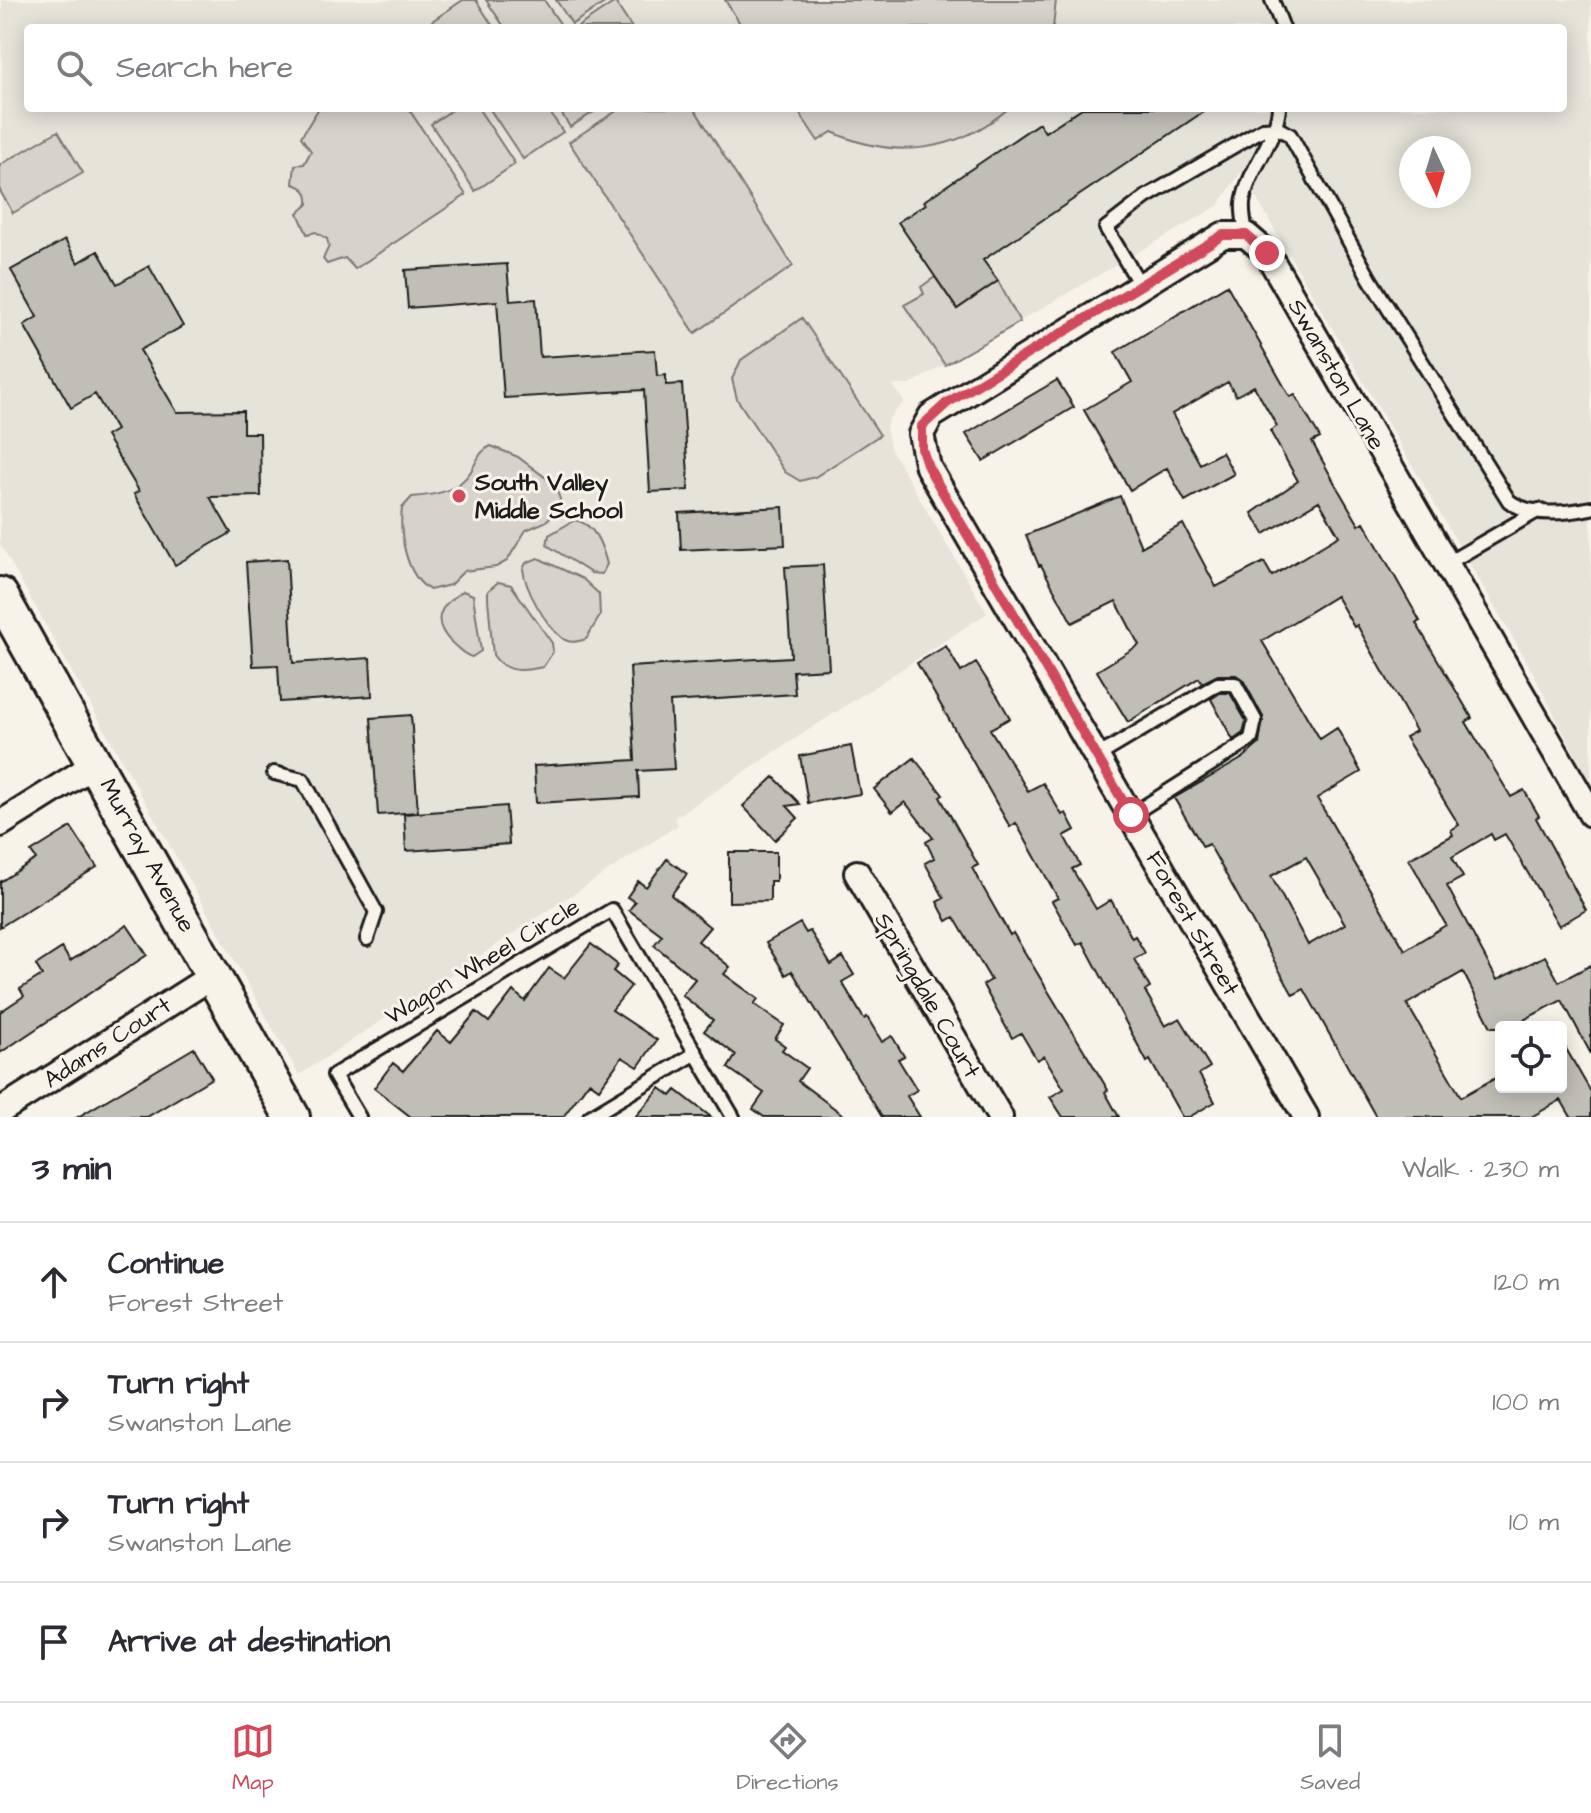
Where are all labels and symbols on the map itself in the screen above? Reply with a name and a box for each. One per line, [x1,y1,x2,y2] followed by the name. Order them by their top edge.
[1399,136,1471,208] north arrow
[1249,235,1285,271] route end
[1279,293,1393,456] street label: Swanston Lane
[474,466,623,528] place label: South Valley Middle School
[450,487,468,505] marker: South Valley Middle School
[90,772,204,939] street label: Murray Avenue
[1113,797,1149,833] route start
[1137,845,1247,1002] street label: Forest Street
[379,890,587,1034] street label: Wagon Wheel Circle
[865,906,989,1086] street label: Springdale Court
[37,989,178,1097] street label: Adams Court

